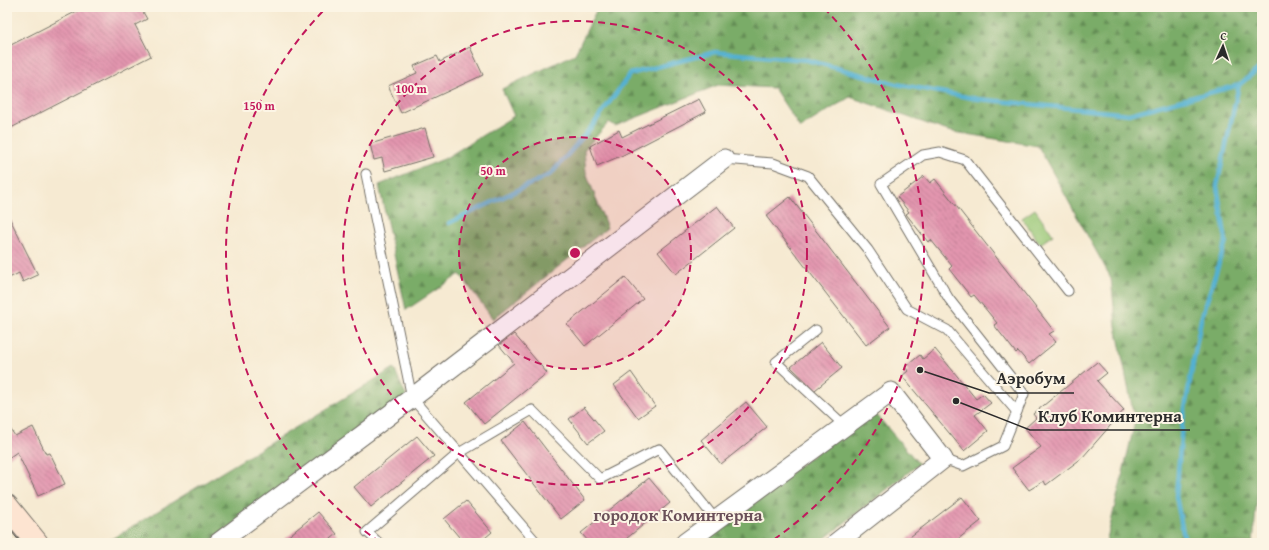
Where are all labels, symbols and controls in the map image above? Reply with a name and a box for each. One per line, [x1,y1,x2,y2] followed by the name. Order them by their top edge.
[1203,26,1243,66] north arrow
[1220,28,1227,44] text: С
[395,80,428,97] text: 100 m
[243,97,276,114] text: 150 m
[480,162,506,179] text: 50 m
[568,246,582,260] centre of rings
[989,364,1074,393] callout: Аэробум
[996,365,1066,390] text: Аэробум
[1030,401,1190,430] callout: Клуб Коминтерна
[1038,403,1182,428] text: Клуб Коминтерна
[594,502,763,527] district label: городок Коминтерна

